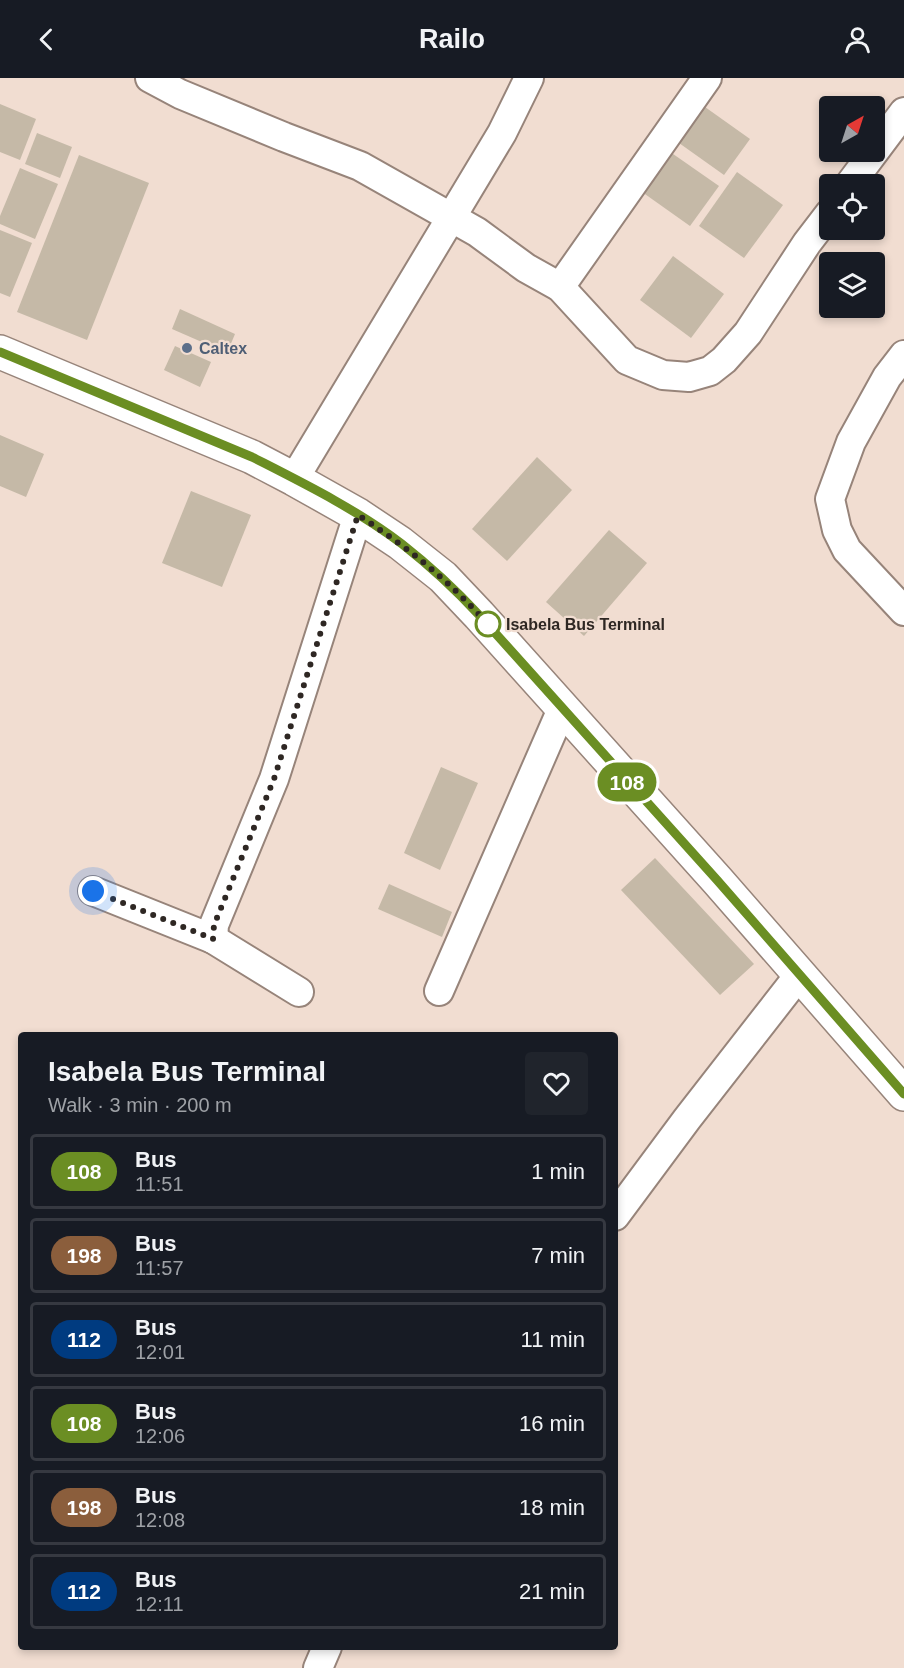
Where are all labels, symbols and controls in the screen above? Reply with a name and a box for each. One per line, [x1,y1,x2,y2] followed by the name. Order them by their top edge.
[30,23,63,56] icon: back
[841,23,874,56] icon: person
[419,24,485,54] text: Railo
[819,96,885,162] north arrow
[819,96,885,318] map controls
[819,174,885,240] button: locate
[819,252,885,318] button: layers
[199,340,247,357] place label: Caltex
[180,341,194,355] marker: Caltex
[475,611,501,637] marker: Isabela Bus Terminal
[506,616,665,633] place label: Isabela Bus Terminal
[592,762,662,802] line badge: 108
[609,771,645,794] text: 108
[78,876,108,906] your location
[525,1052,588,1115] button: heart
[48,1056,326,1087] text: Isabela Bus Terminal
[48,1094,232,1116] text: Walk · 3 min · 200 m
[135,1147,177,1172] text: Bus
[531,1159,585,1184] text: 1 min
[66,1160,102,1183] text: 108
[135,1173,184,1195] text: 11:51
[135,1231,177,1256] text: Bus
[531,1243,585,1268] text: 7 min
[66,1244,102,1267] text: 198
[135,1257,184,1279] text: 11:57
[135,1315,177,1340] text: Bus
[521,1327,585,1352] text: 11 min
[67,1328,101,1351] text: 112
[135,1341,185,1363] text: 12:01
[135,1399,177,1424] text: Bus
[519,1411,585,1436] text: 16 min
[66,1412,102,1435] text: 108
[135,1425,185,1447] text: 12:06
[135,1483,177,1508] text: Bus
[519,1495,585,1520] text: 18 min
[66,1496,102,1519] text: 198
[135,1509,185,1531] text: 12:08
[135,1567,177,1592] text: Bus
[519,1579,585,1604] text: 21 min
[67,1580,101,1603] text: 112
[135,1593,184,1615] text: 12:11

